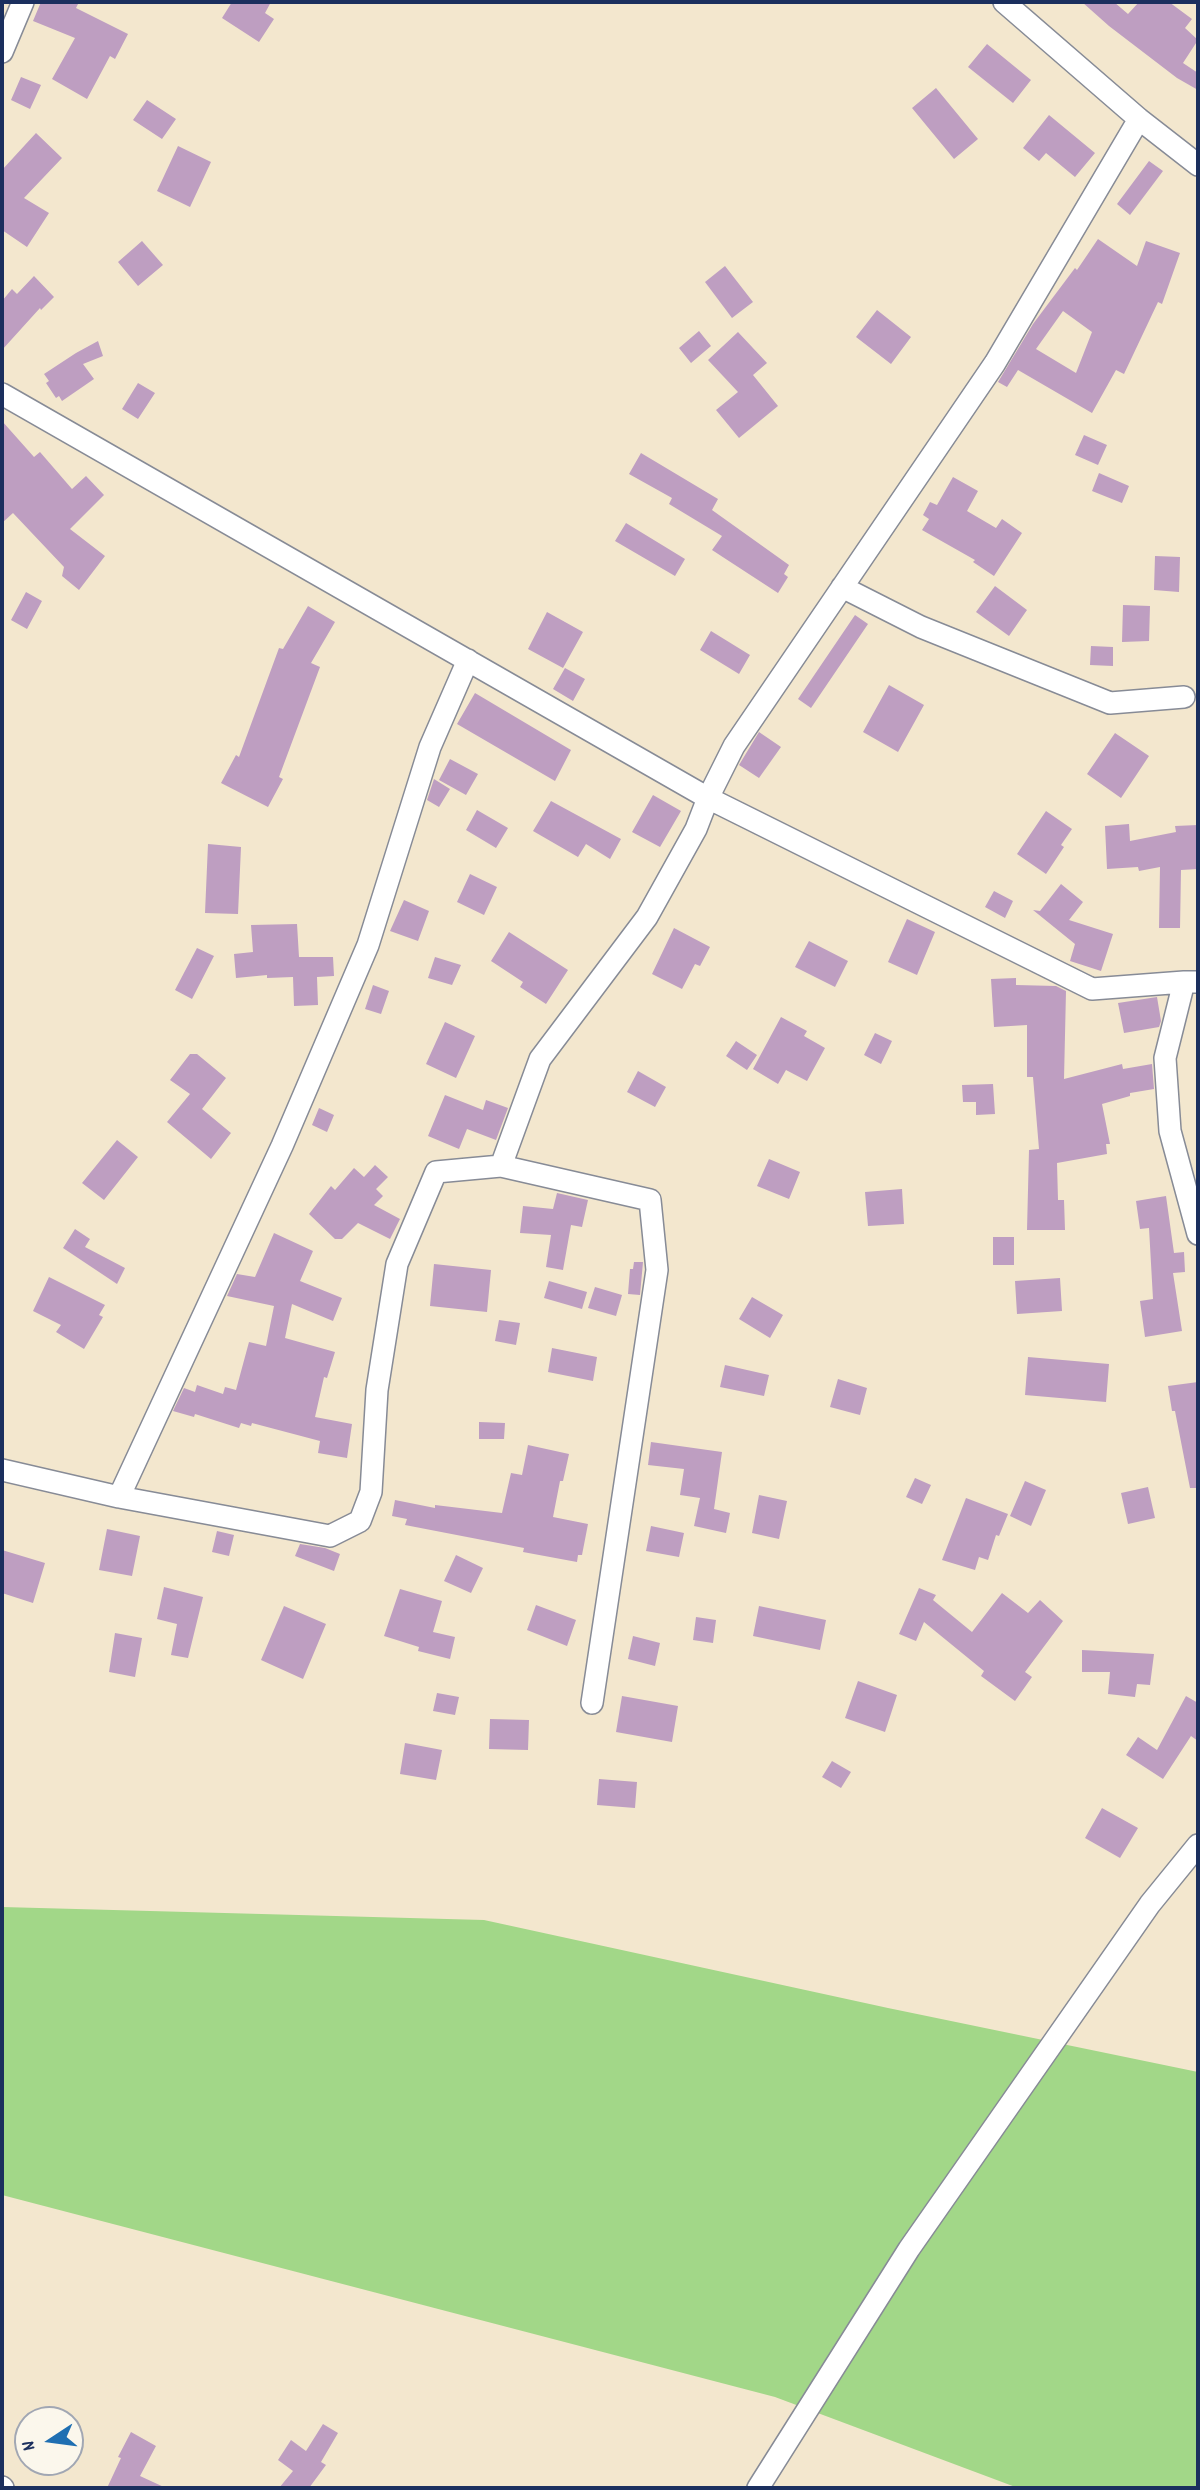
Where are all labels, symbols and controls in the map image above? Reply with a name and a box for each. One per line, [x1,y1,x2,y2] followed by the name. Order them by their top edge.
[14,2406,84,2476] north arrow
[16,2438,44,2453] text: N

